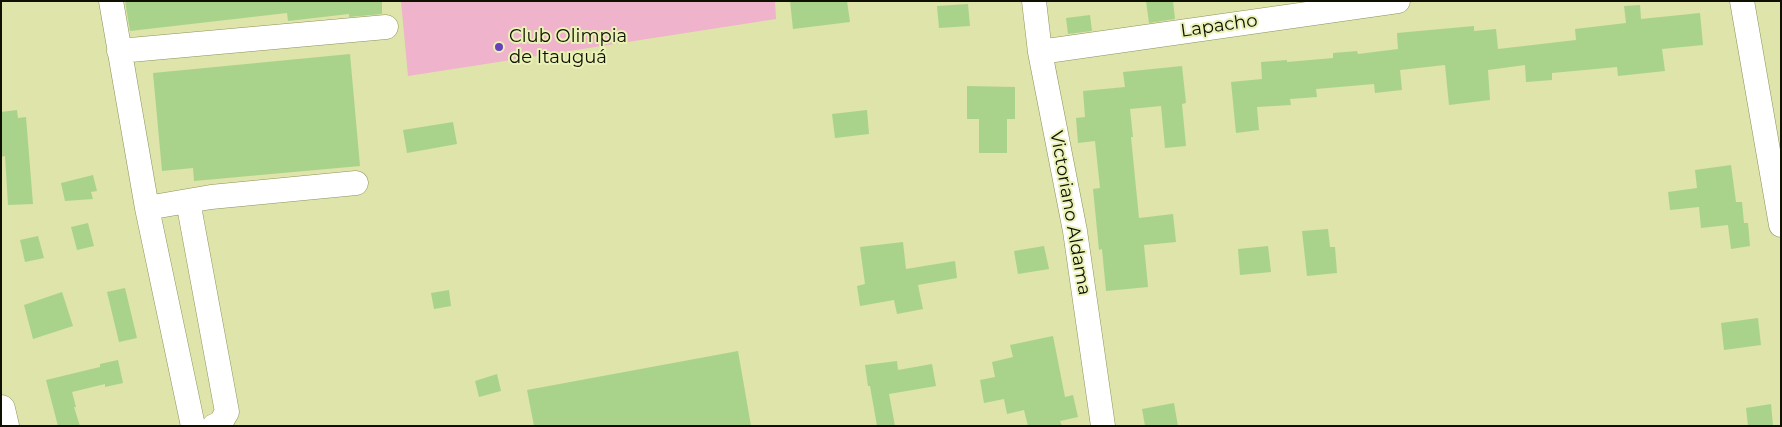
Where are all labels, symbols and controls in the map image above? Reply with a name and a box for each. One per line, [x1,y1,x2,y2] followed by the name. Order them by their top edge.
[1179,10,1259,42] street label: Lapacho
[509,26,627,68] place label: Club Olimpia de Itauguá
[493,41,505,53] marker: Club Olimpia de Itauguá
[1045,129,1095,297] street label: Victoriano Aldama

